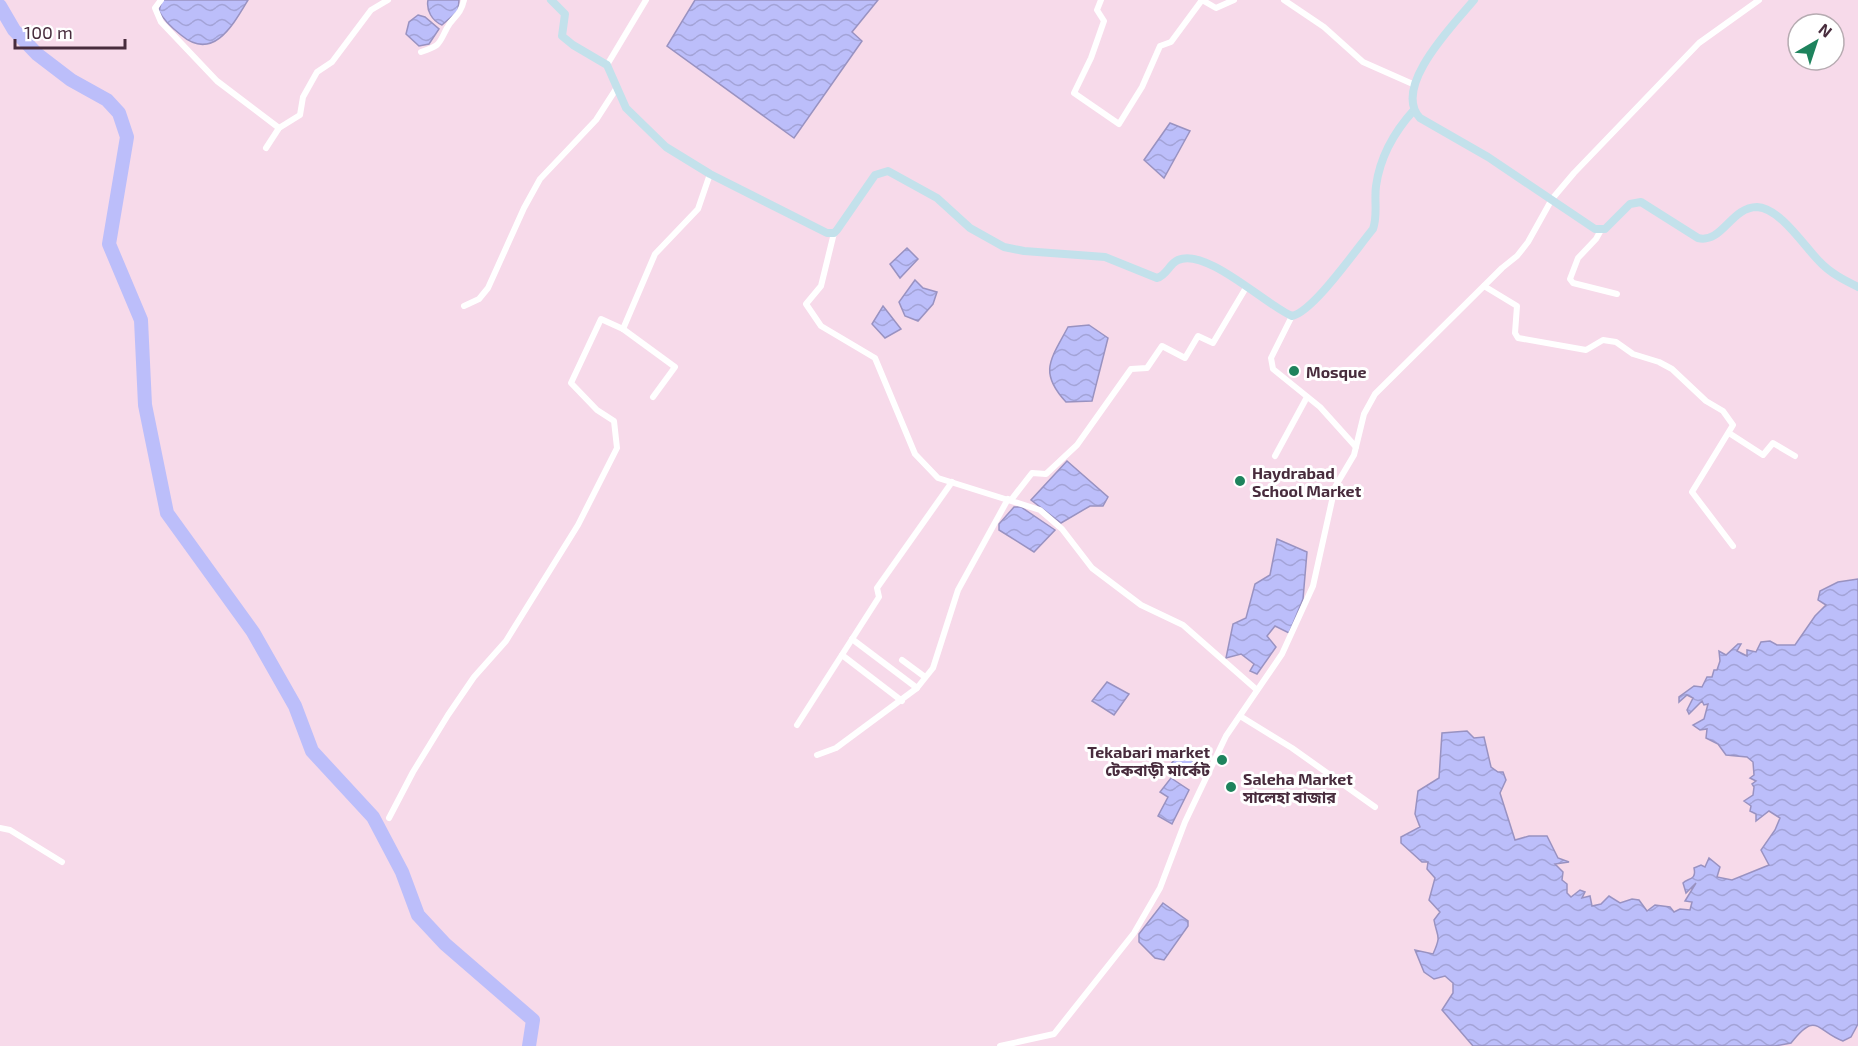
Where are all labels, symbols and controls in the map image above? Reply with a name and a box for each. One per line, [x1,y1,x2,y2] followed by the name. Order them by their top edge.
[15,12,124,50] scale bar
[1786,12,1846,72] north arrow
[1815,19,1836,41] text: N
[24,21,73,43] text: 100 m
[1306,362,1367,381] place label: Mosque
[1287,364,1301,378] marker: Mosque
[1252,463,1362,500] place label: Haydrabad School Market
[1233,474,1247,488] marker: Haydrabad School Market
[1087,742,1211,779] place label: Tekabari market টেকবাড়ী মার্কেট
[1215,753,1229,767] marker: Tekabari market টেকবাড়ী মার্কেট
[1242,769,1353,806] place label: Saleha Market সালেহা বাজার
[1224,780,1238,794] marker: Saleha Market সালেহা বাজার

